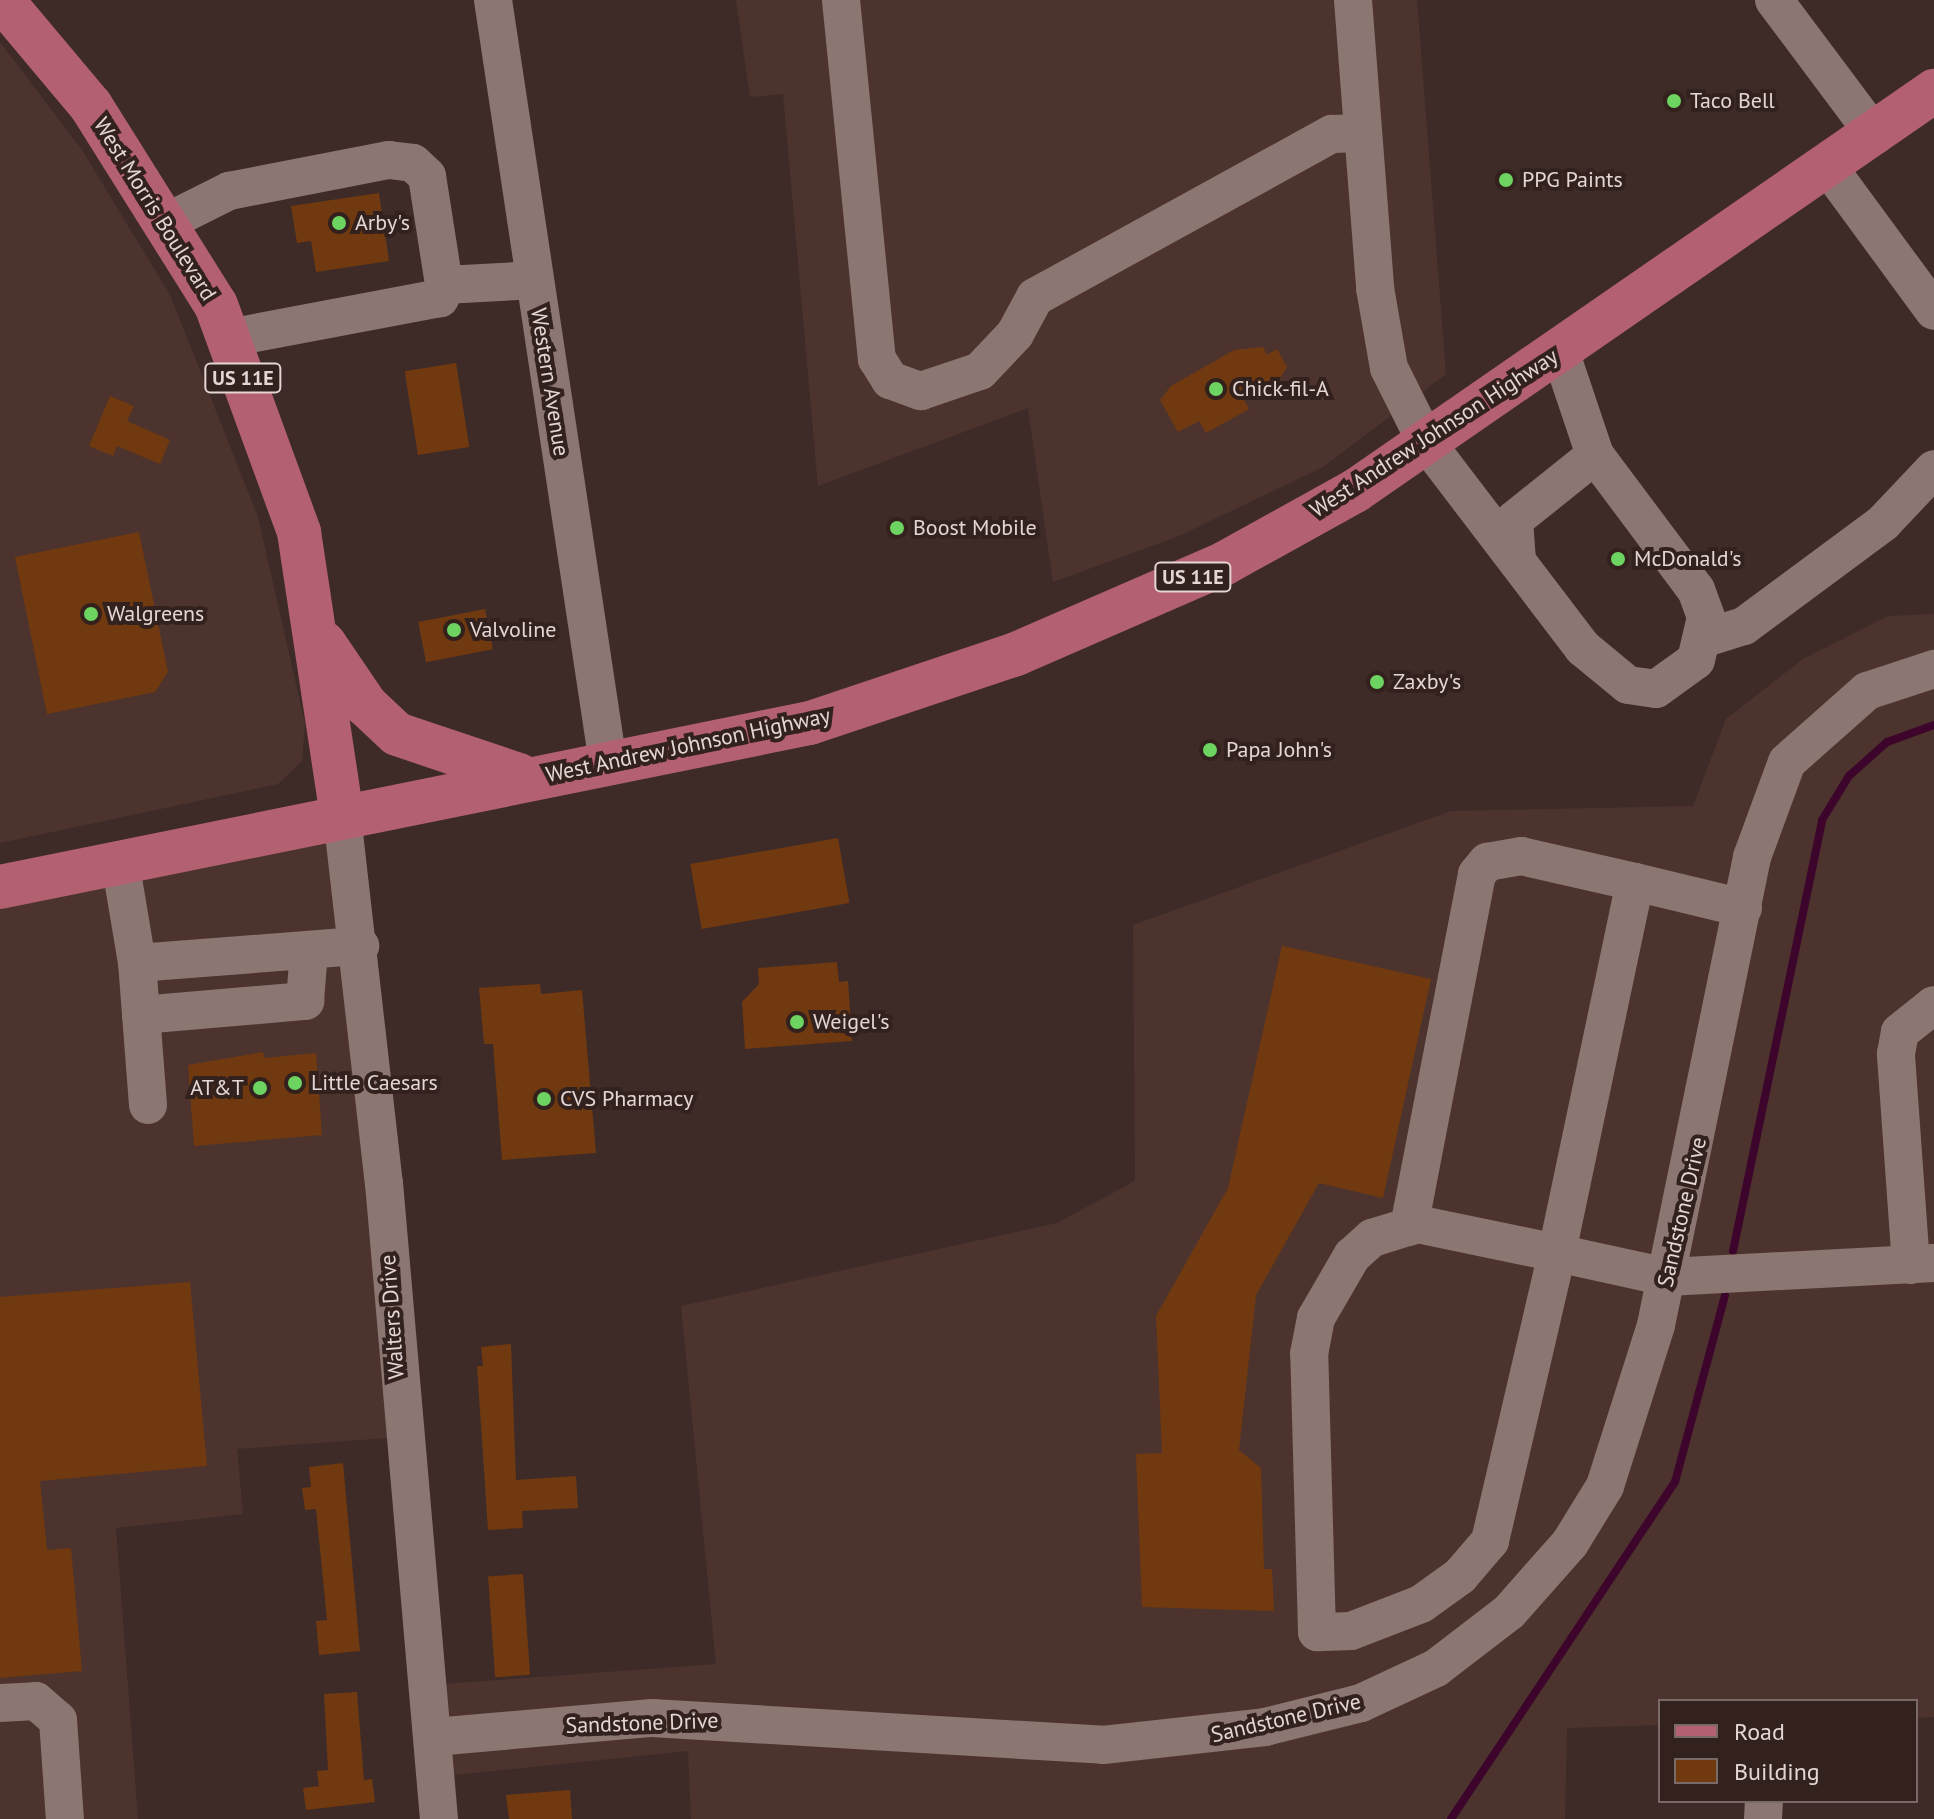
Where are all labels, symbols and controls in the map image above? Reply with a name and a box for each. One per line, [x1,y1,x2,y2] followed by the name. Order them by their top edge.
[1690,88,1775,114] place label: Taco Bell
[1665,92,1683,110] marker: Taco Bell
[88,113,222,305] street label: West Morris Boulevard
[1522,167,1623,193] place label: PPG Paints
[1497,171,1515,189] marker: PPG Paints
[355,210,410,236] place label: Arby's
[330,214,348,232] marker: Arby's
[525,306,575,458] street label: Western Avenue
[1305,343,1563,523] street label: West Andrew Johnson Highway
[203,362,283,394] road number: US 11E
[1232,376,1329,402] place label: Chick-fil-A
[1207,380,1225,398] marker: Chick-fil-A
[913,515,1037,541] place label: Boost Mobile
[888,519,906,537] marker: Boost Mobile
[1634,546,1741,572] place label: McDonald's
[1609,550,1627,568] marker: McDonald's
[1153,561,1233,593] road number: US 11E
[107,601,204,627] place label: Walgreens
[82,605,100,623] marker: Walgreens
[470,617,556,643] place label: Valvoline
[445,621,463,639] marker: Valvoline
[1393,669,1461,695] place label: Zaxby's
[1368,673,1386,691] marker: Zaxby's
[543,702,833,788] street label: West Andrew Johnson Highway
[1226,737,1332,763] place label: Papa John's
[1201,741,1219,759] marker: Papa John's
[813,1009,889,1035] place label: Weigel's
[788,1013,806,1031] marker: Weigel's
[311,1070,438,1096] place label: Little Caesars
[286,1074,304,1092] marker: Little Caesars
[190,1075,244,1101] place label: AT&T
[251,1079,269,1097] marker: AT&T
[560,1086,693,1112] place label: CVS Pharmacy
[535,1090,553,1108] marker: CVS Pharmacy
[1652,1134,1712,1290] street label: Sandstone Drive
[374,1254,410,1380] street label: Walters Drive
[1208,1688,1364,1748] street label: Sandstone Drive
[1658,1699,1918,1803] legend
[565,1707,719,1739] street label: Sandstone Drive
[1734,1716,1785,1747] text: Road
[1734,1756,1820,1787] text: Building

